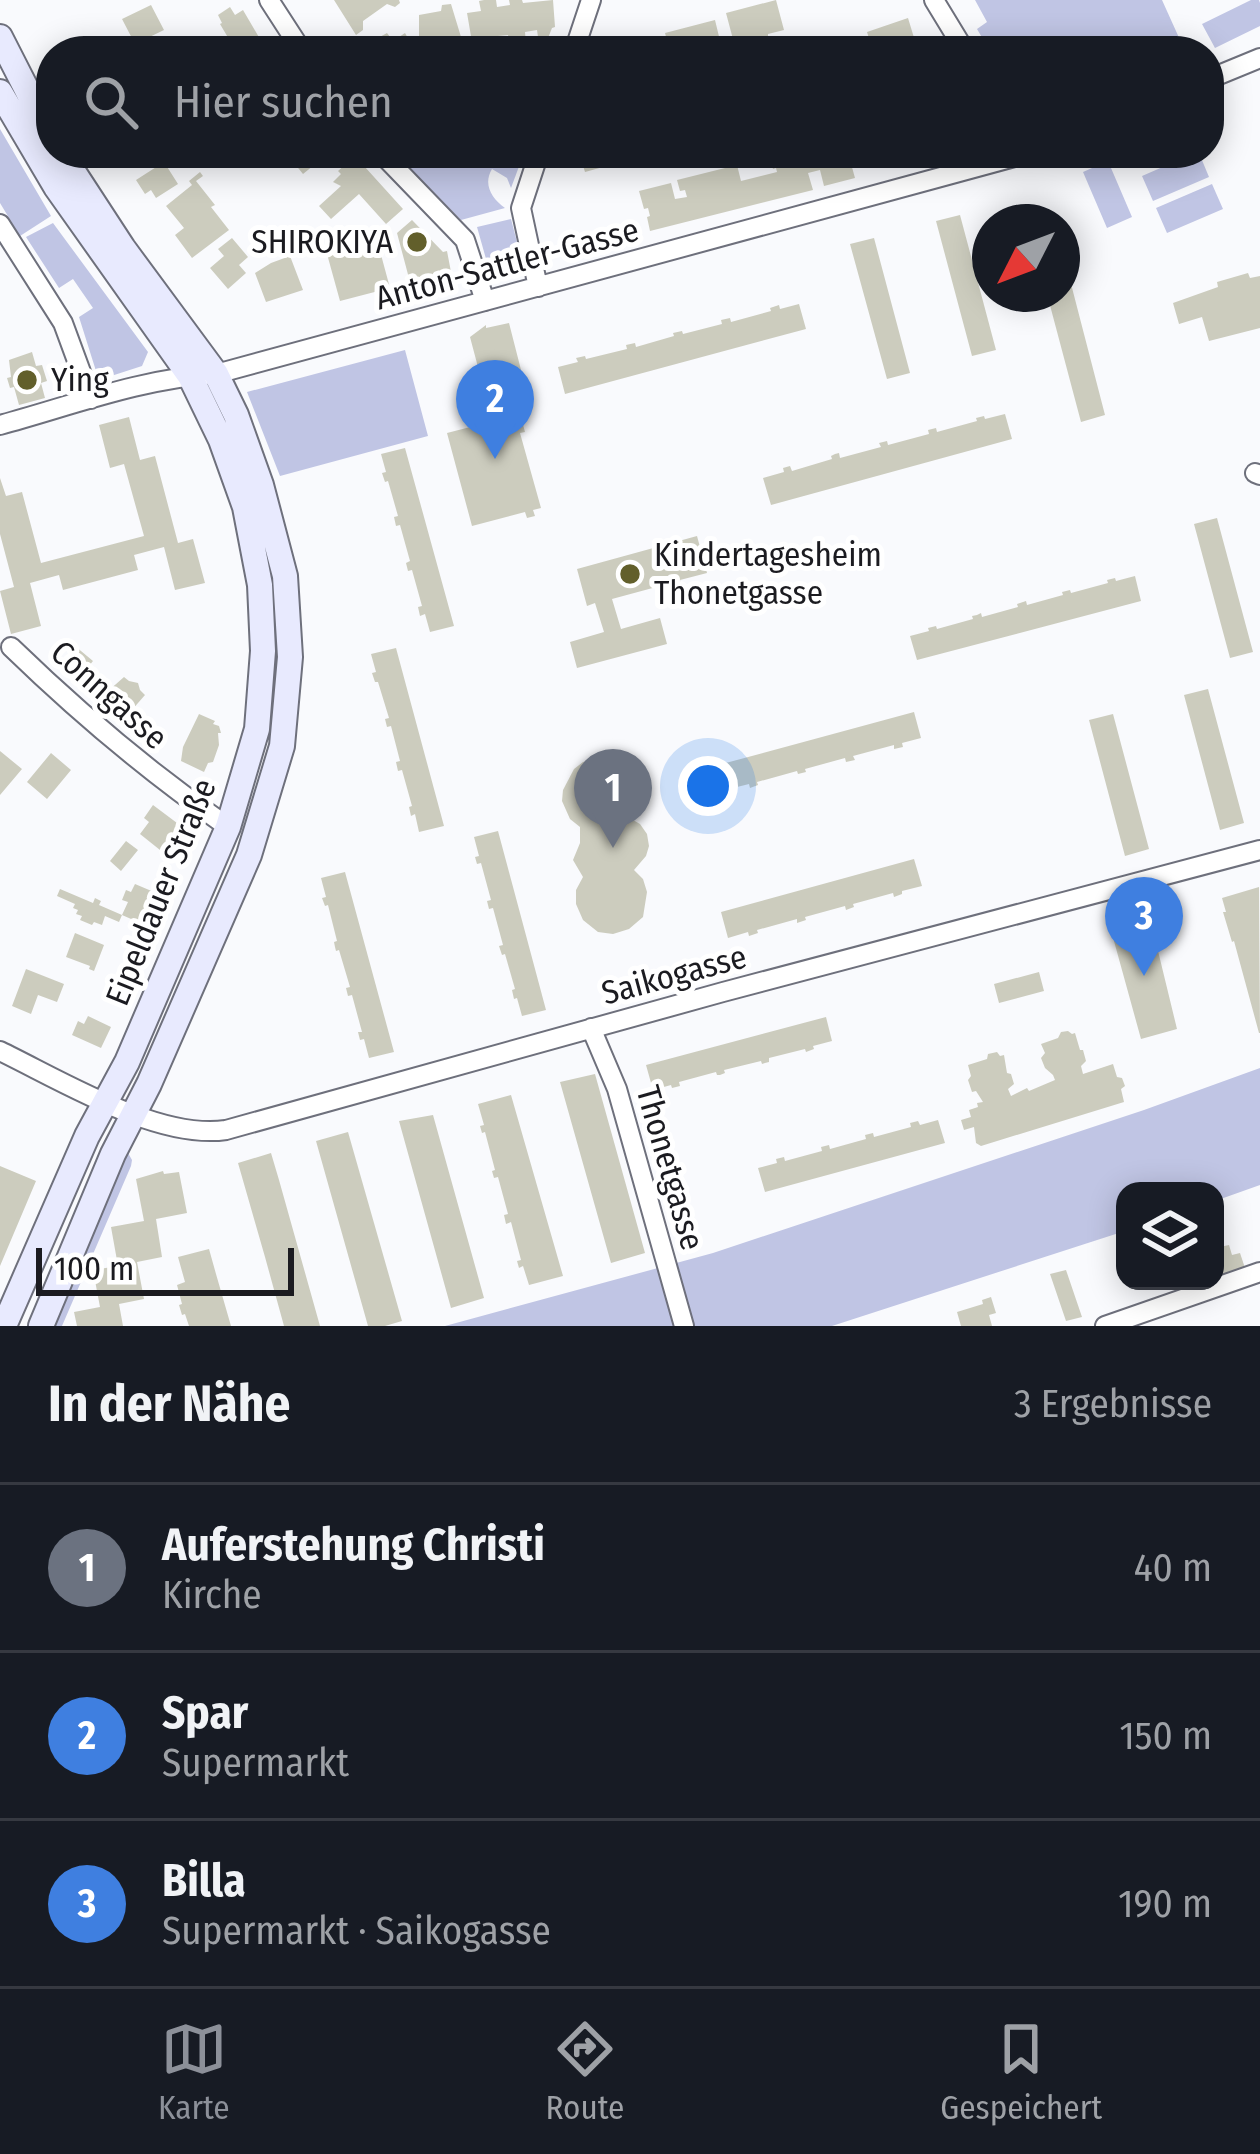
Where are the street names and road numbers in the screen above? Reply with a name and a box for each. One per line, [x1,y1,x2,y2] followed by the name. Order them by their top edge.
[371,210,643,318] street label: Anton-Sattler-Gasse
[42,632,176,758] street label: Conngasse
[97,773,225,1011] street label: Eipeldauer Straße
[597,936,751,1014] street label: Saikogasse
[627,1081,713,1255] street label: Thonetgasse

